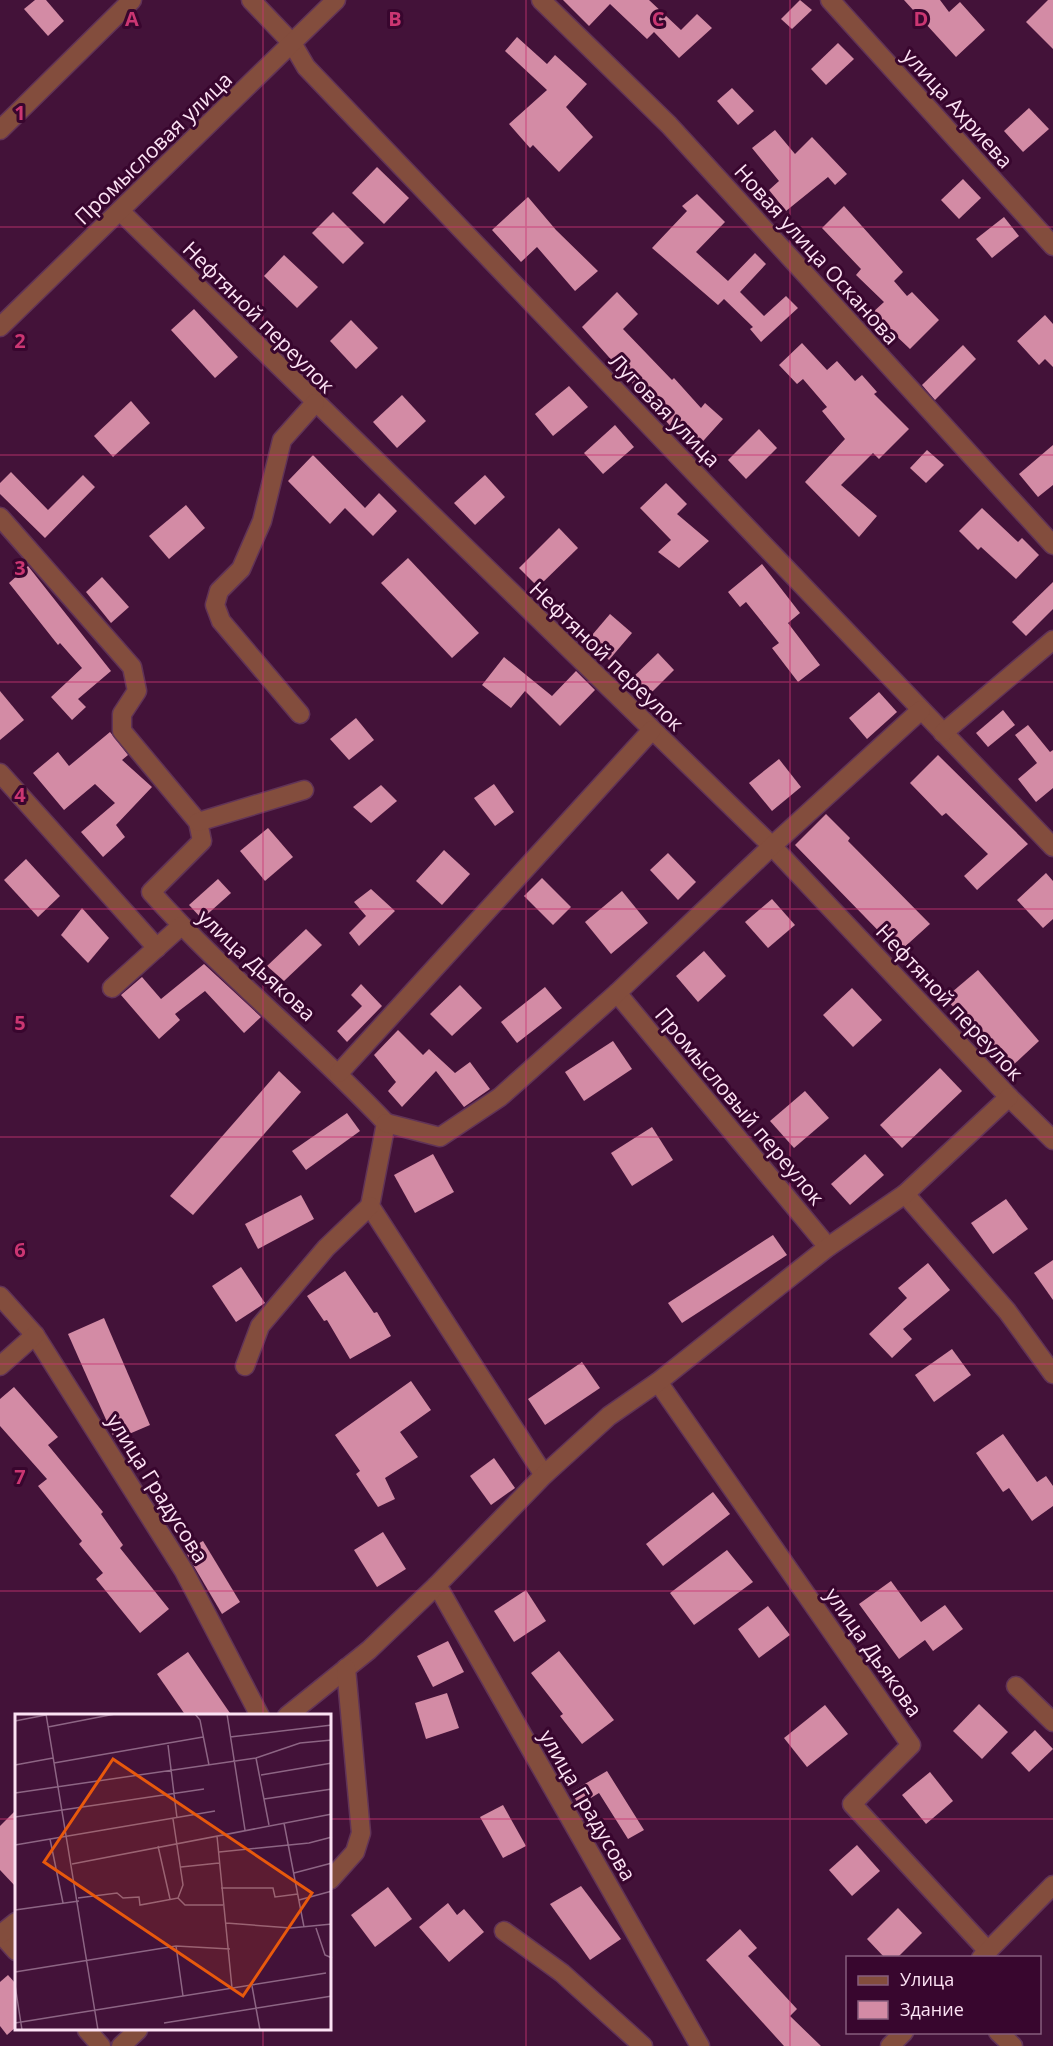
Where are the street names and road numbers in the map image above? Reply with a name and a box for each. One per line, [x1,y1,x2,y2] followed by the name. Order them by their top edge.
[897,42,1019,174] street label: улица Ахриева
[68,66,238,230] street label: Промысловая улица
[728,158,906,350] street label: Новая улица Осканова
[177,235,341,399] street label: Нефтяной переулок
[603,347,727,473] street label: Луговая улица
[524,575,690,737] street label: Нефтяной переулок
[192,903,322,1027] street label: улица Дьякова
[870,918,1030,1086] street label: Нефтяной переулок
[649,1001,831,1211] street label: Промысловый переулок
[101,1408,215,1568] street label: улица Градусова
[819,1582,929,1722] street label: улица Дьякова
[533,1724,643,1886] street label: улица Градусова

